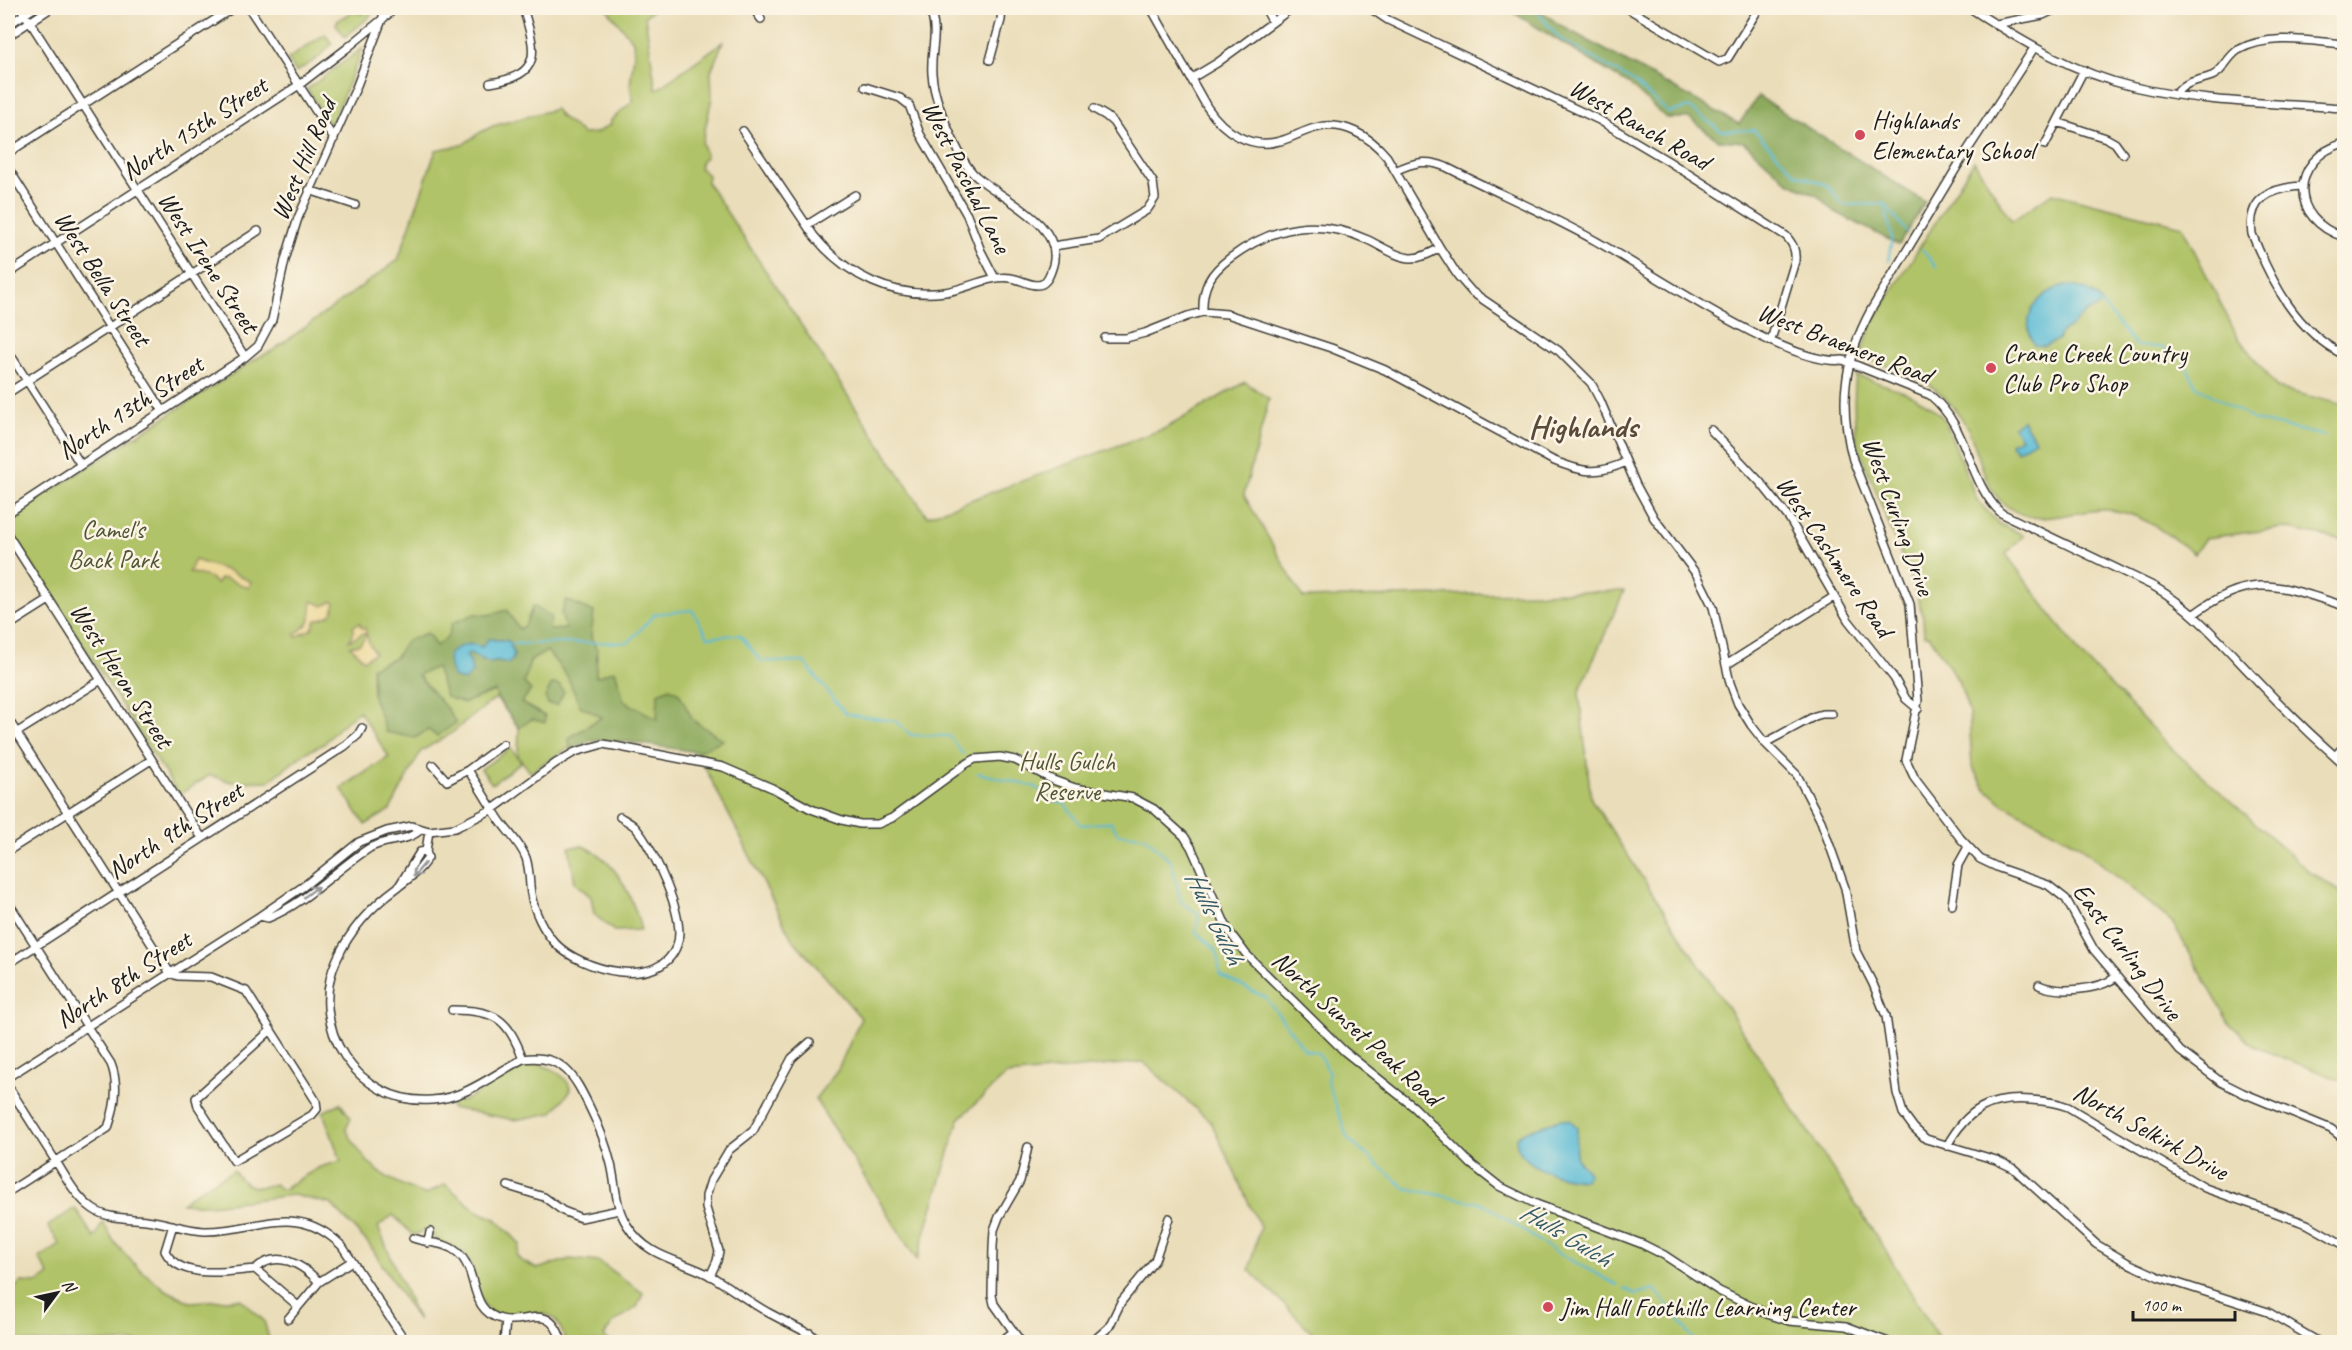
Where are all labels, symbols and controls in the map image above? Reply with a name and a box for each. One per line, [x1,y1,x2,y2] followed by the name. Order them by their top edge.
[115,68,275,188] street label: North 15th Street
[1563,71,1719,180] street label: West Ranch Road
[263,90,345,225] street label: West Hill Road
[914,96,1020,260] street label: West Paschal Lane
[1872,104,2039,167] place label: Highlands Elementary School
[1853,128,1867,142] marker: Highlands Elementary School
[151,185,268,341] street label: West Irene Street
[47,205,160,354] street label: West Bella Street
[1753,295,1940,393] street label: West Braemere Road
[2003,337,2189,400] place label: Crane Creek Country Club Pro Shop
[51,347,211,467] street label: North 13th Street
[1984,361,1998,375] marker: Crane Creek Country Club Pro Shop
[1529,406,1640,447] district label: Highlands
[1855,433,1943,601] street label: West Curling Drive
[1769,469,1903,646] street label: West Cashmere Road
[68,513,160,576] park label: Camel's Back Park
[62,596,182,756] street label: West Heron Street
[1019,745,1116,808] park label: Hulls Gulch Reserve
[101,773,251,887] street label: North 9th Street
[412,862,426,877] one-way arrow
[1178,865,1253,971] water label: Hulls Gulch
[2065,876,2191,1028] street label: East Curling Drive
[303,886,319,899] one-way arrow
[49,922,199,1036] street label: North 8th Street
[1265,944,1451,1116] street label: North Sunset Peak Road
[2067,1075,2235,1188] street label: North Selkirk Drive
[1514,1194,1619,1275] water label: Hulls Gulch
[27,1263,87,1323] north arrow
[58,1276,82,1298] text: N
[2133,1284,2235,1322] scale bar
[1558,1291,1858,1324] place label: Jim Hall Foothills Learning Center
[2142,1294,2183,1316] text: 100 m
[1541,1300,1555,1314] marker: Jim Hall Foothills Learning Center

